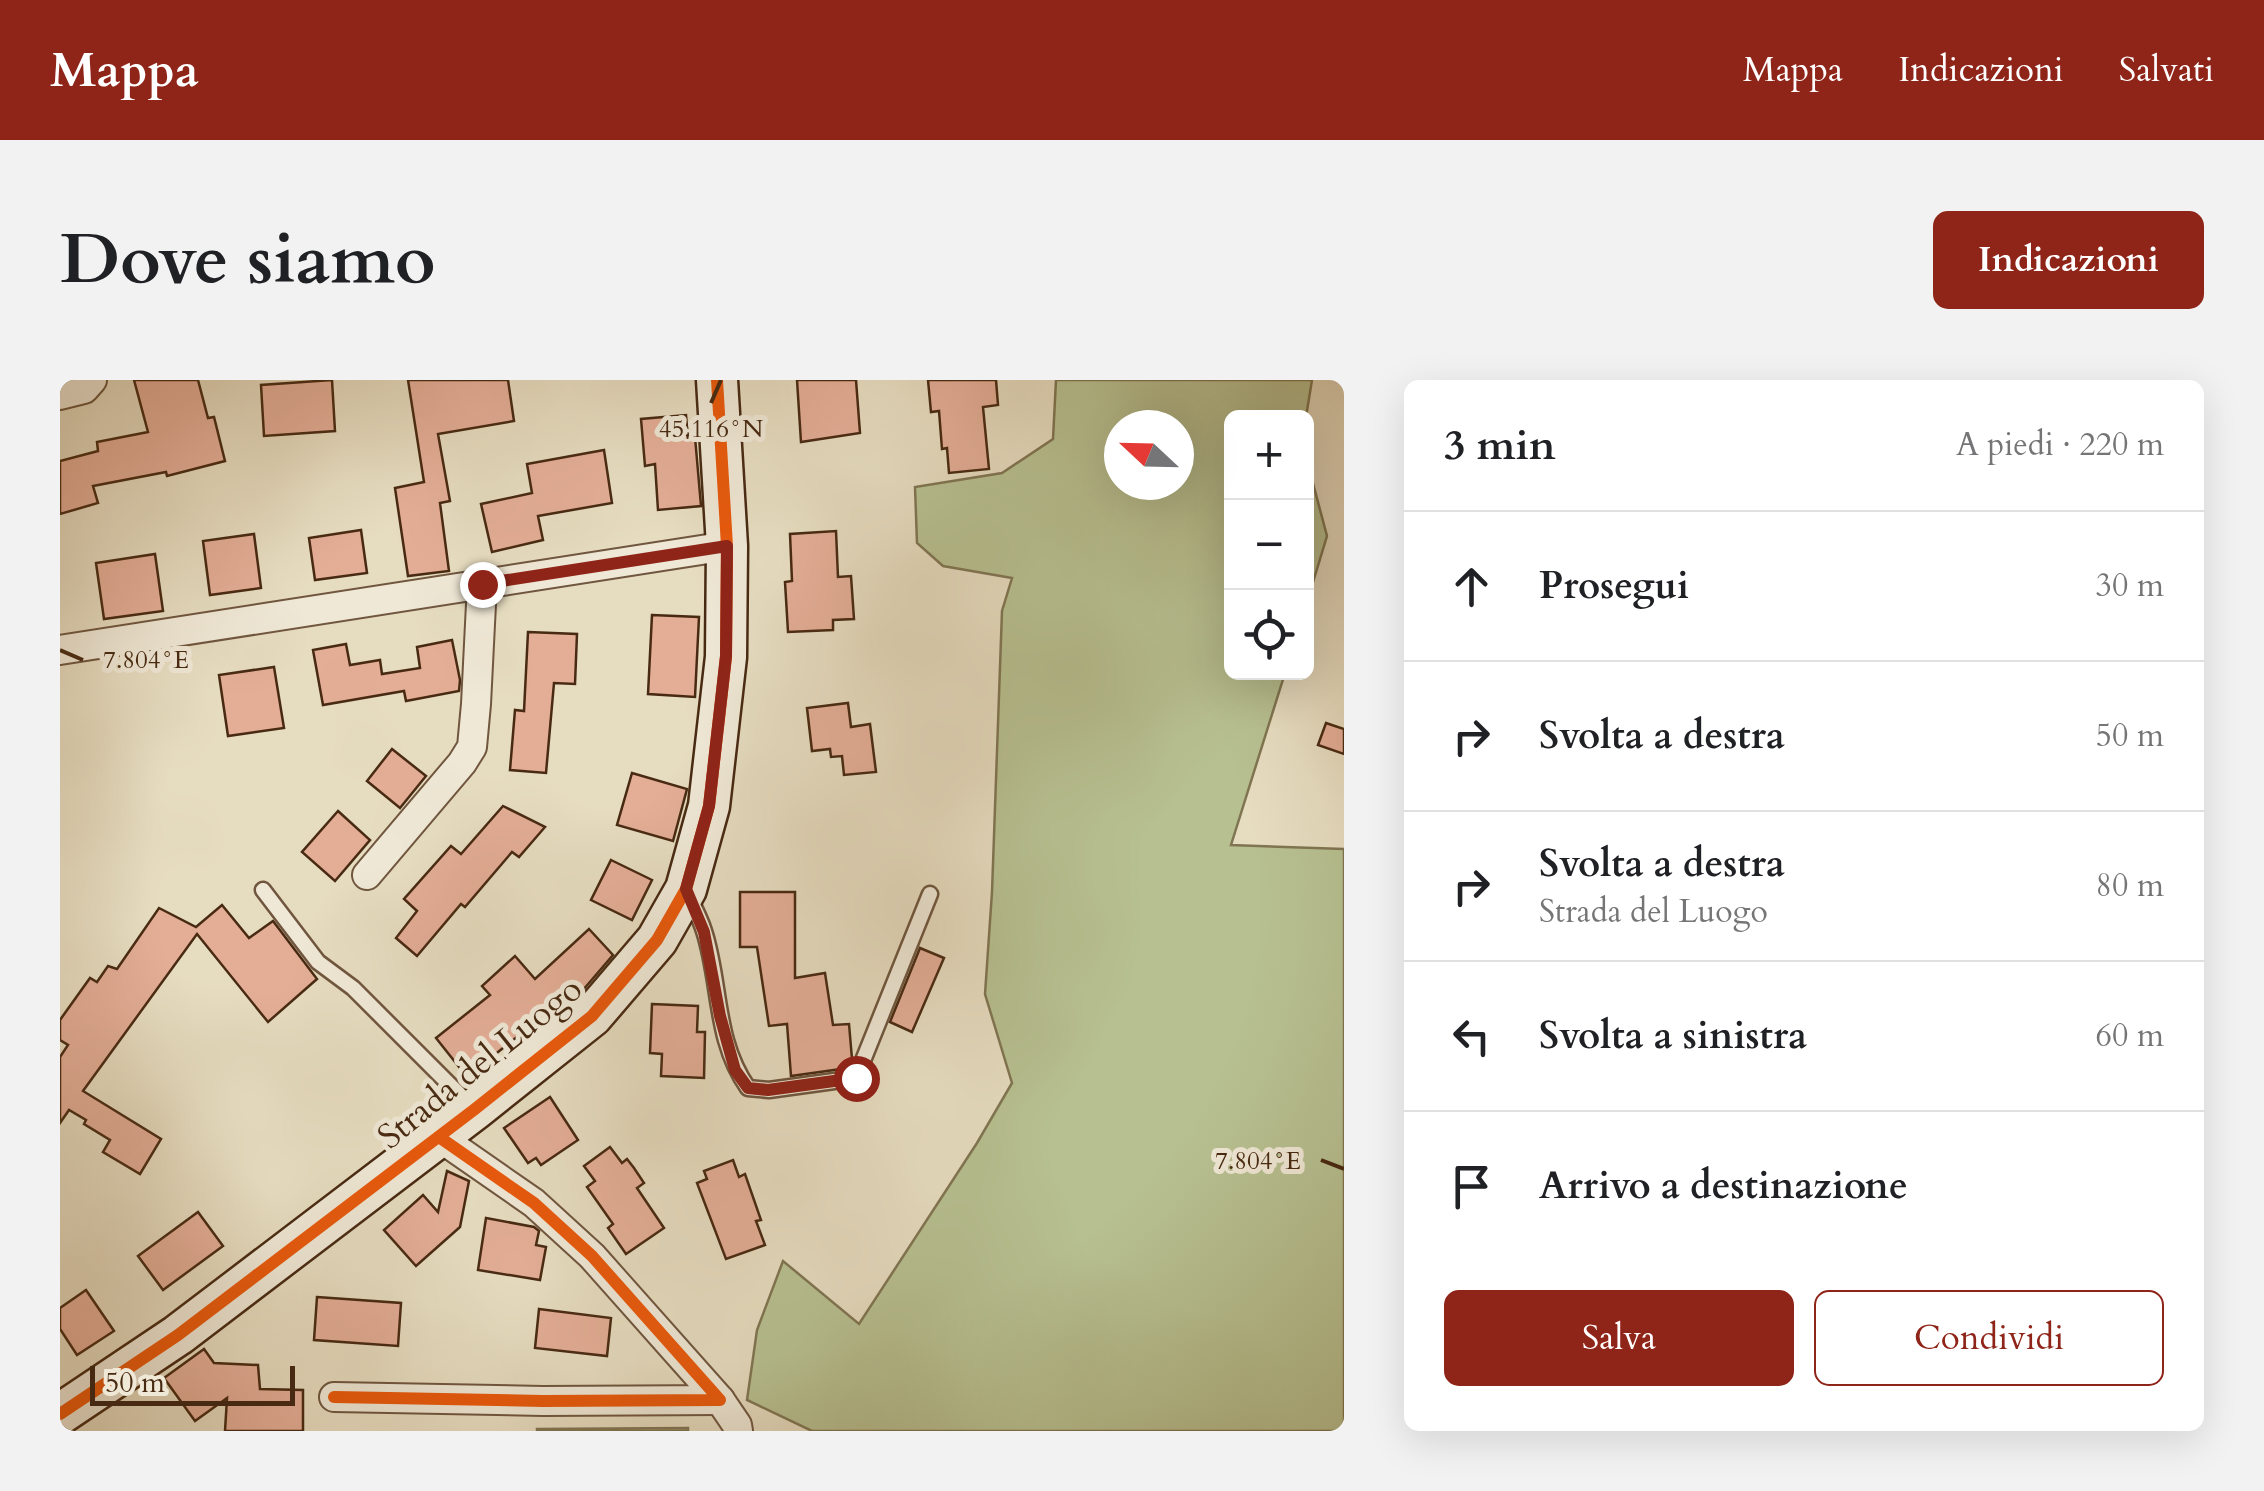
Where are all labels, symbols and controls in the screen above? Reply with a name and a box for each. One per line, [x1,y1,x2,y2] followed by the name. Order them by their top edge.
[50,38,199,103] text: Mappa
[1743,46,1843,94] text: Mappa
[1898,46,2064,94] text: Indicazioni
[2119,46,2214,94] text: Salvati
[1933,211,2204,309] button: Indicazioni
[60,213,436,307] text: Dove siamo
[1104,410,1194,500] north arrow
[1224,410,1314,680] map controls
[1224,410,1314,500] button: +
[659,412,763,446] text: 45.116°N
[1444,417,1556,474] text: 3 min
[1956,423,2164,467] text: A piedi · 220 m
[1224,500,1314,590] button: −
[1444,559,1499,614] icon: ahead
[1539,560,1689,612] text: Prosegui
[460,562,506,608] route end
[2096,564,2164,608] text: 30 m
[1224,590,1314,680] button: locate
[103,643,189,677] text: 7.804°E
[1444,709,1499,764] icon: right
[1539,710,1785,762] text: Svolta a destra
[2096,714,2164,758] text: 50 m
[1539,838,1785,890] text: Svolta a destra
[1444,859,1499,914] icon: right
[2096,864,2164,908] text: 80 m
[1539,890,1768,934] text: Strada del Luogo
[368,966,592,1160] street label: Strada del Luogo
[1444,1009,1499,1064] icon: left
[1539,1010,1807,1062] text: Svolta a sinistra
[2096,1014,2164,1058] text: 60 m
[834,1056,880,1102] route start
[1215,1144,1301,1178] text: 7.804°E
[1444,1159,1499,1214] icon: arrive
[1539,1160,1908,1212] text: Arrivo a destinazione
[1444,1290,1794,1386] button: Salva
[1814,1290,2164,1386] button: Condividi
[90,1361,295,1406] scale bar
[105,1364,165,1402] text: 50 m

